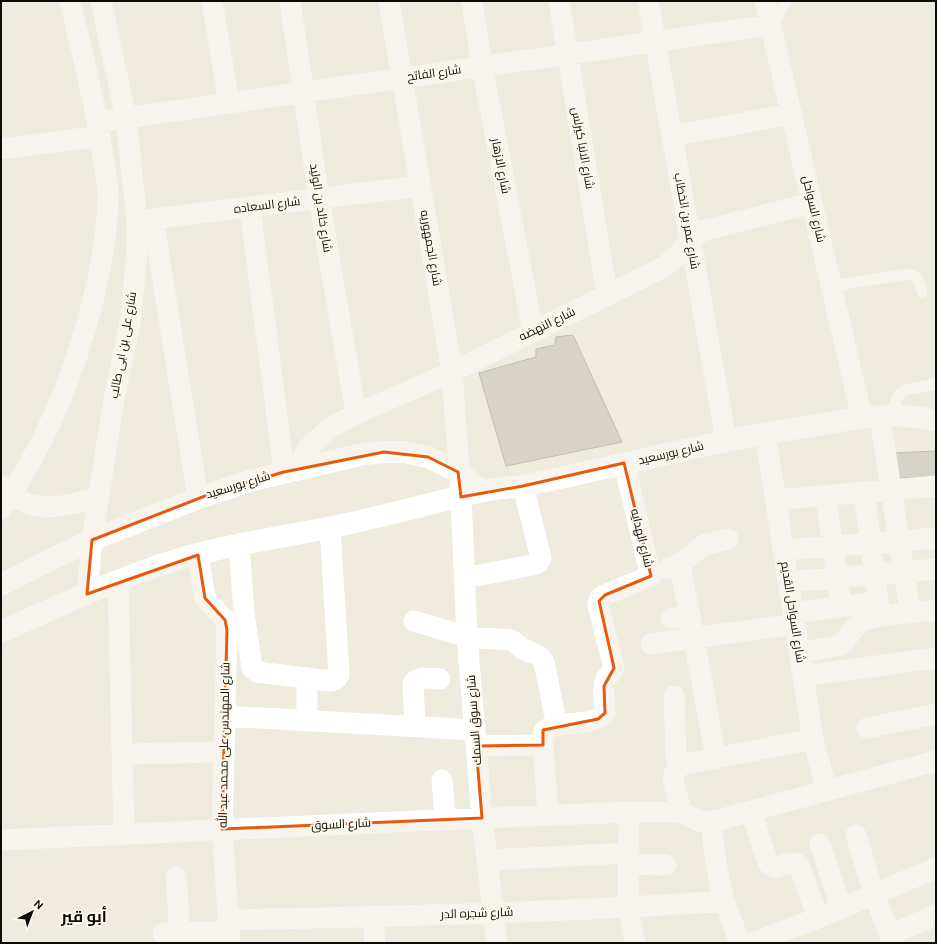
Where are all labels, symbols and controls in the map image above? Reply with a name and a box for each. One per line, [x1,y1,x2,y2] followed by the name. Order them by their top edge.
[406,62,462,85] street label: شارع الفاتح
[568,106,597,190] street label: شارع الانبا كيرلس
[488,136,513,195] street label: شارع الازهار
[306,163,335,254] street label: شارع خالد بن الوليد
[671,172,702,271] street label: شارع عمر بن الخطاب
[799,174,828,244] street label: شارع السواحل
[233,194,301,217] street label: شارع السعاده
[416,209,445,287] street label: شارع الجمهوريه
[107,290,140,400] street label: شارع على بن ابى طالب
[516,304,578,345] street label: شارع النهضه
[637,439,705,468] street label: شارع بورسعيد
[204,469,272,502] street label: شارع بورسعيد
[627,507,656,569] street label: شارع الهدايه
[777,560,808,664] street label: شارع السواحل القديم
[215,662,233,828] street label: شارع المهندس على محمد عبد الله
[464,674,485,766] street label: شارع سوق السمك
[311,815,372,834] street label: شارع السوق
[12,892,52,932] north arrow
[32,897,46,912] text: N
[439,905,514,922] street label: شارع شجره الدر
[60,906,107,926] district label: أبو قير

